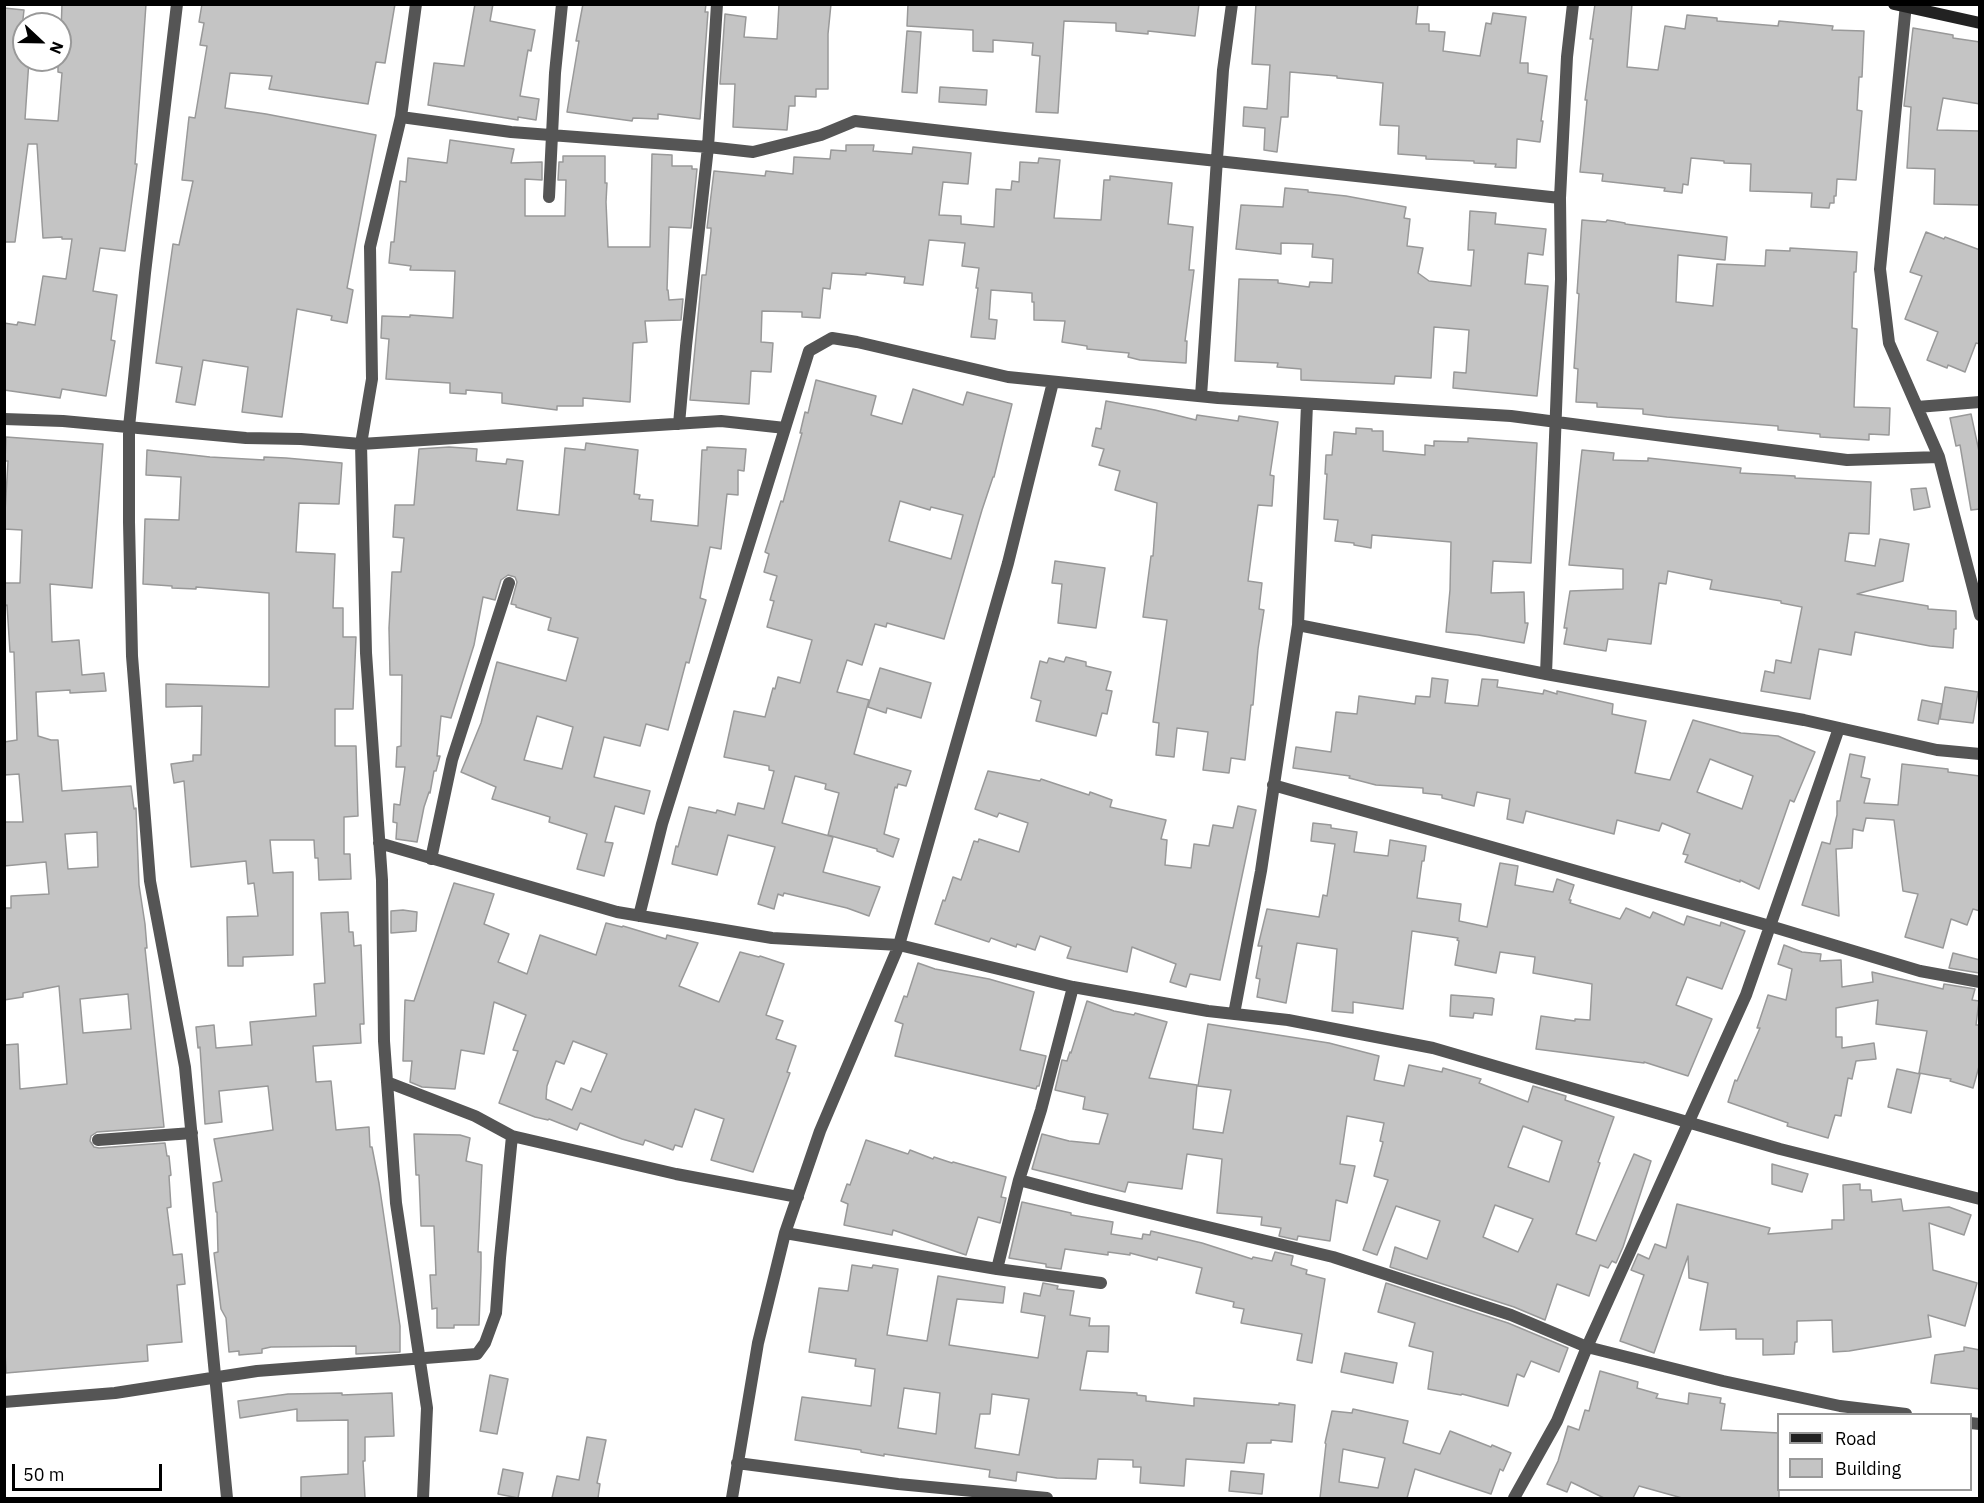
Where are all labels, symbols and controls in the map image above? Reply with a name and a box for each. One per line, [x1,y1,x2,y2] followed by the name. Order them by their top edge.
[12,12,72,72] north arrow
[45,39,68,57] text: N
[1777,1413,1972,1491] legend
[1835,1427,1876,1450] text: Road
[15,1452,165,1490] scale bar
[1835,1457,1901,1480] text: Building
[23,1463,65,1486] text: 50 m

